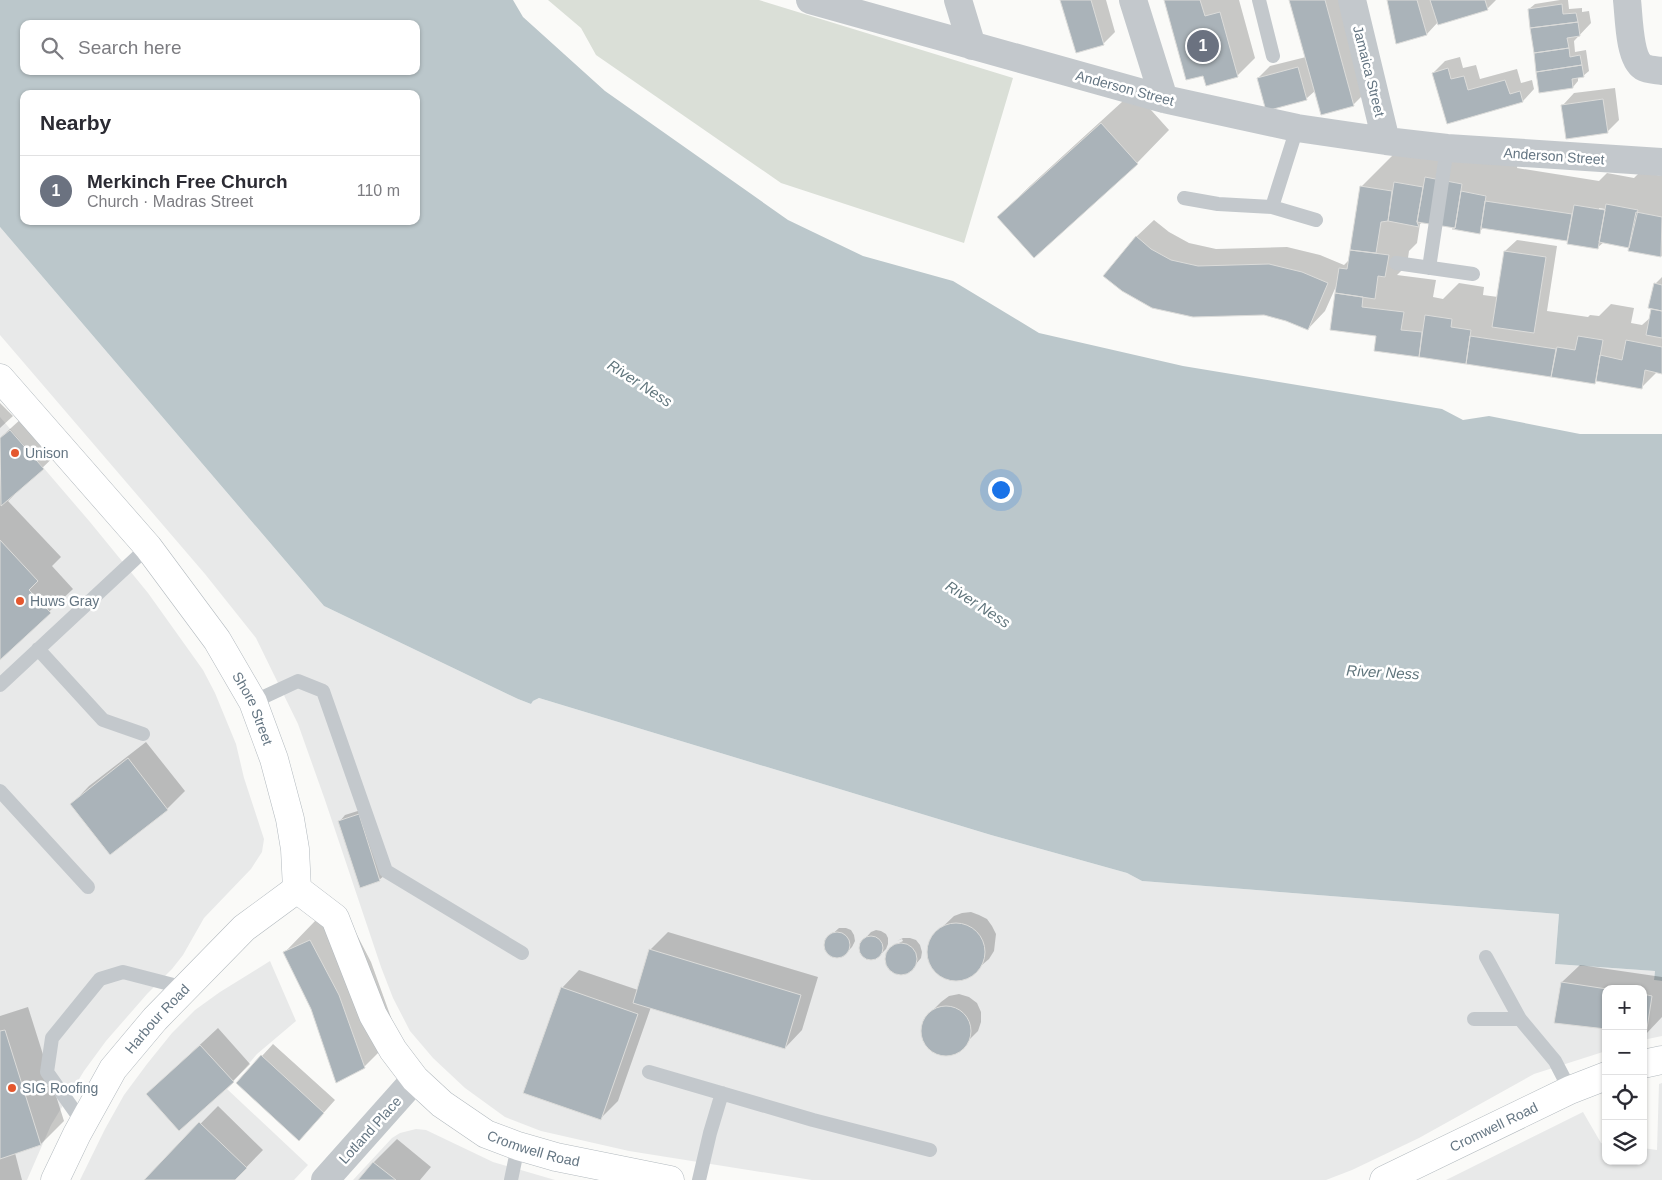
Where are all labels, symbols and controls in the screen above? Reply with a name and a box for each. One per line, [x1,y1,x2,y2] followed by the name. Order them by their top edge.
[20,20,420,75] search box
[1350,24,1388,118] street label: Jamaica Street
[1187,27,1219,65] pin: 1
[38,34,66,62] icon: search
[78,37,182,58] text: Search here
[1074,67,1176,109] street label: Anderson Street
[40,111,111,134] text: Nearby
[1503,144,1605,168] street label: Anderson Street
[87,171,288,192] text: Merkinch Free Church
[52,182,60,199] text: 1
[357,182,400,199] text: 110 m
[87,193,253,210] text: Church · Madras Street
[605,356,676,410] water label: River Ness
[25,445,69,461] place label: Unison
[9,447,21,459] marker: Unison
[988,477,1014,503] your location
[943,577,1014,631] water label: River Ness
[30,593,99,609] place label: Huws Gray
[14,595,26,607] marker: Huws Gray
[1346,662,1421,682] water label: River Ness
[229,669,276,747] street label: Shore Street
[121,981,192,1057] street label: Harbour Road
[1602,985,1647,1165] map controls
[1602,985,1647,1030] button: +
[1602,1030,1647,1075] button: −
[1602,1075,1647,1120] button: locate
[22,1080,98,1096] place label: SIG Roofing
[6,1082,18,1094] marker: SIG Roofing
[336,1093,404,1167] street label: Lotland Place
[1447,1099,1540,1155] street label: Cromwell Road
[1602,1120,1647,1165] button: layers
[485,1127,581,1170] street label: Cromwell Road

